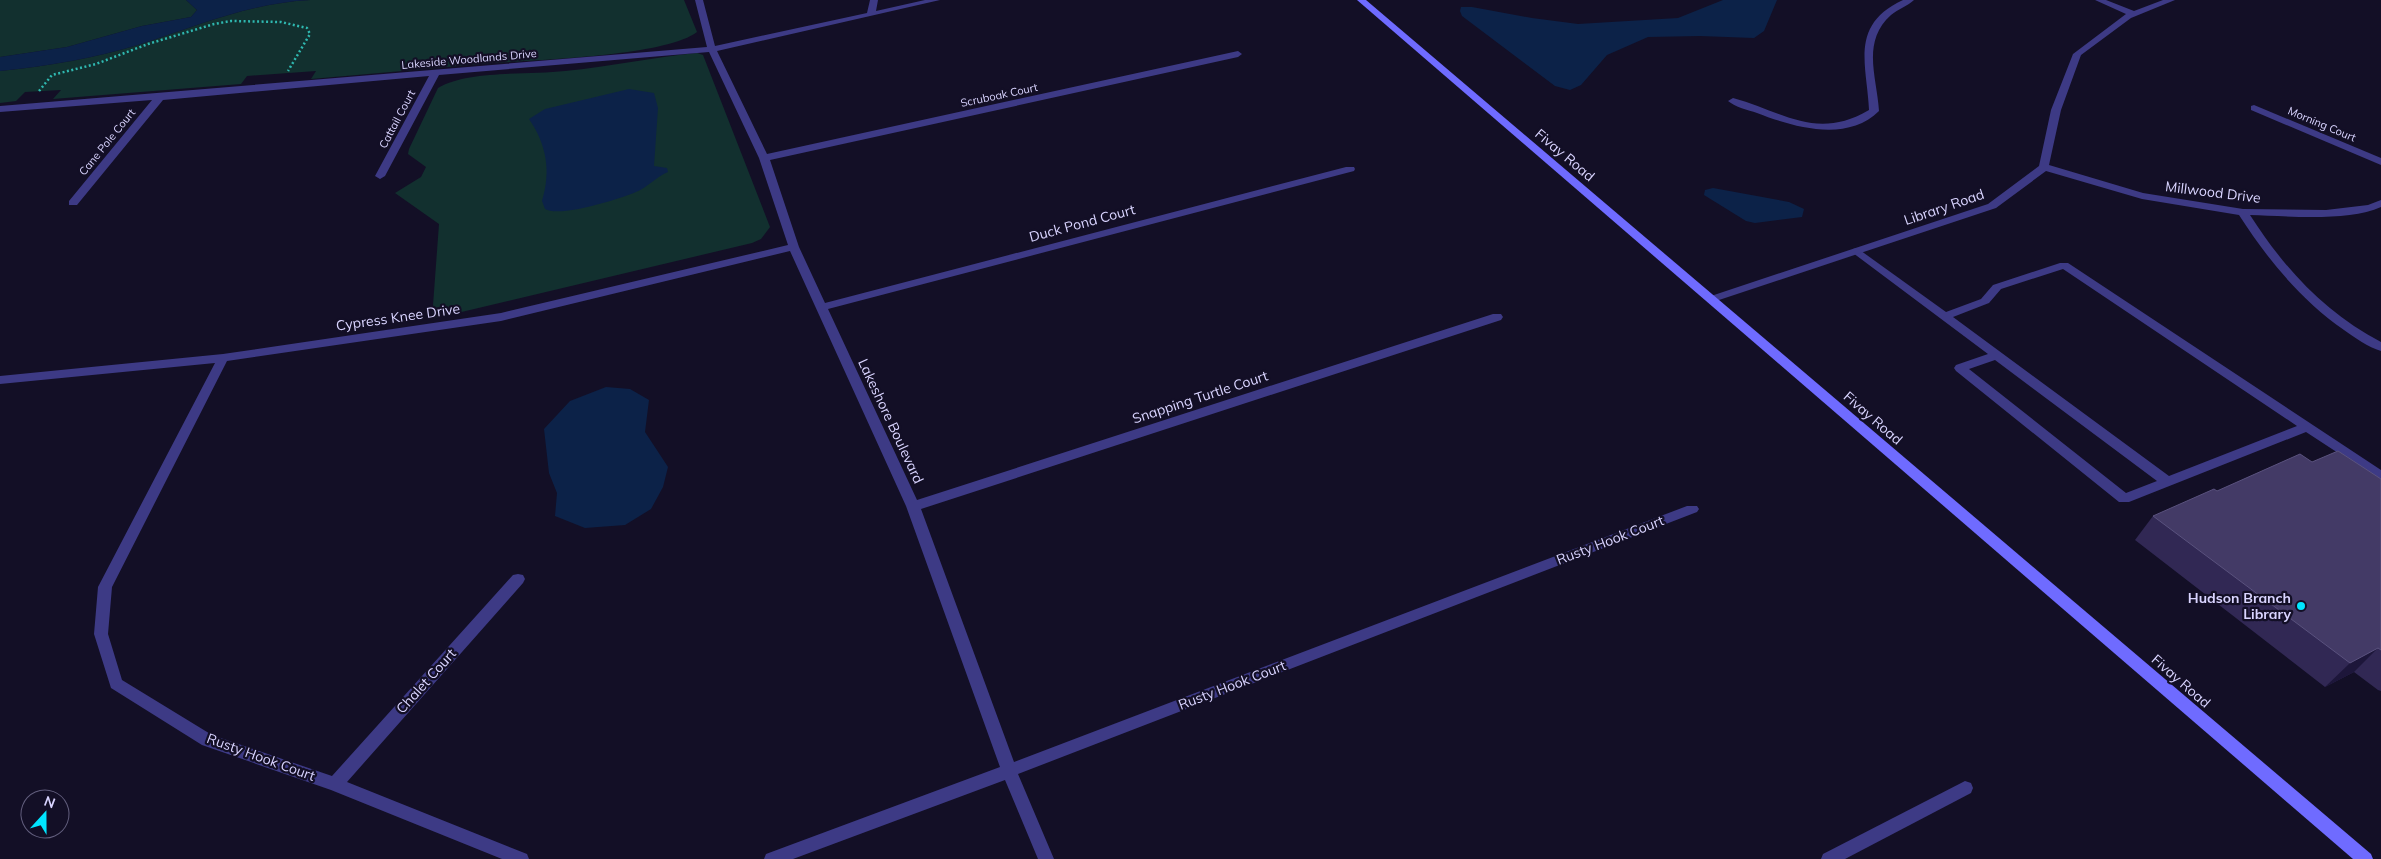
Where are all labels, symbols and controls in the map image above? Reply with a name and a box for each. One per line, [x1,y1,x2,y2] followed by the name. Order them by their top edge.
[401,46,537,72] street label: Lakeside Woodlands Drive
[959,80,1039,110] street label: Scruboak Court
[376,87,418,151] street label: Cattail Court
[2286,103,2358,145] street label: Morning Court
[76,106,138,178] street label: Cane Pole Court
[1532,125,1598,185] street label: Fivay Road
[2164,177,2262,207] street label: Millwood Drive
[1902,185,1986,229] street label: Library Road
[1027,200,1137,246] street label: Duck Pond Court
[335,299,461,335] street label: Cypress Knee Drive
[854,356,928,486] street label: Lakeshore Boulevard
[1130,367,1270,427] street label: Snapping Turtle Court
[1840,388,1906,448] street label: Fivay Road
[1554,511,1666,569] street label: Rusty Hook Court
[2188,589,2291,623] place label: Hudson Branch Library
[2295,600,2307,612] marker: Hudson Branch Library
[392,645,460,717] street label: Chalet Court
[2148,651,2214,711] street label: Fivay Road
[1176,656,1288,714] street label: Rusty Hook Court
[204,729,318,785] street label: Rusty Hook Court
[20,789,70,839] north arrow
[41,792,58,812] text: N

